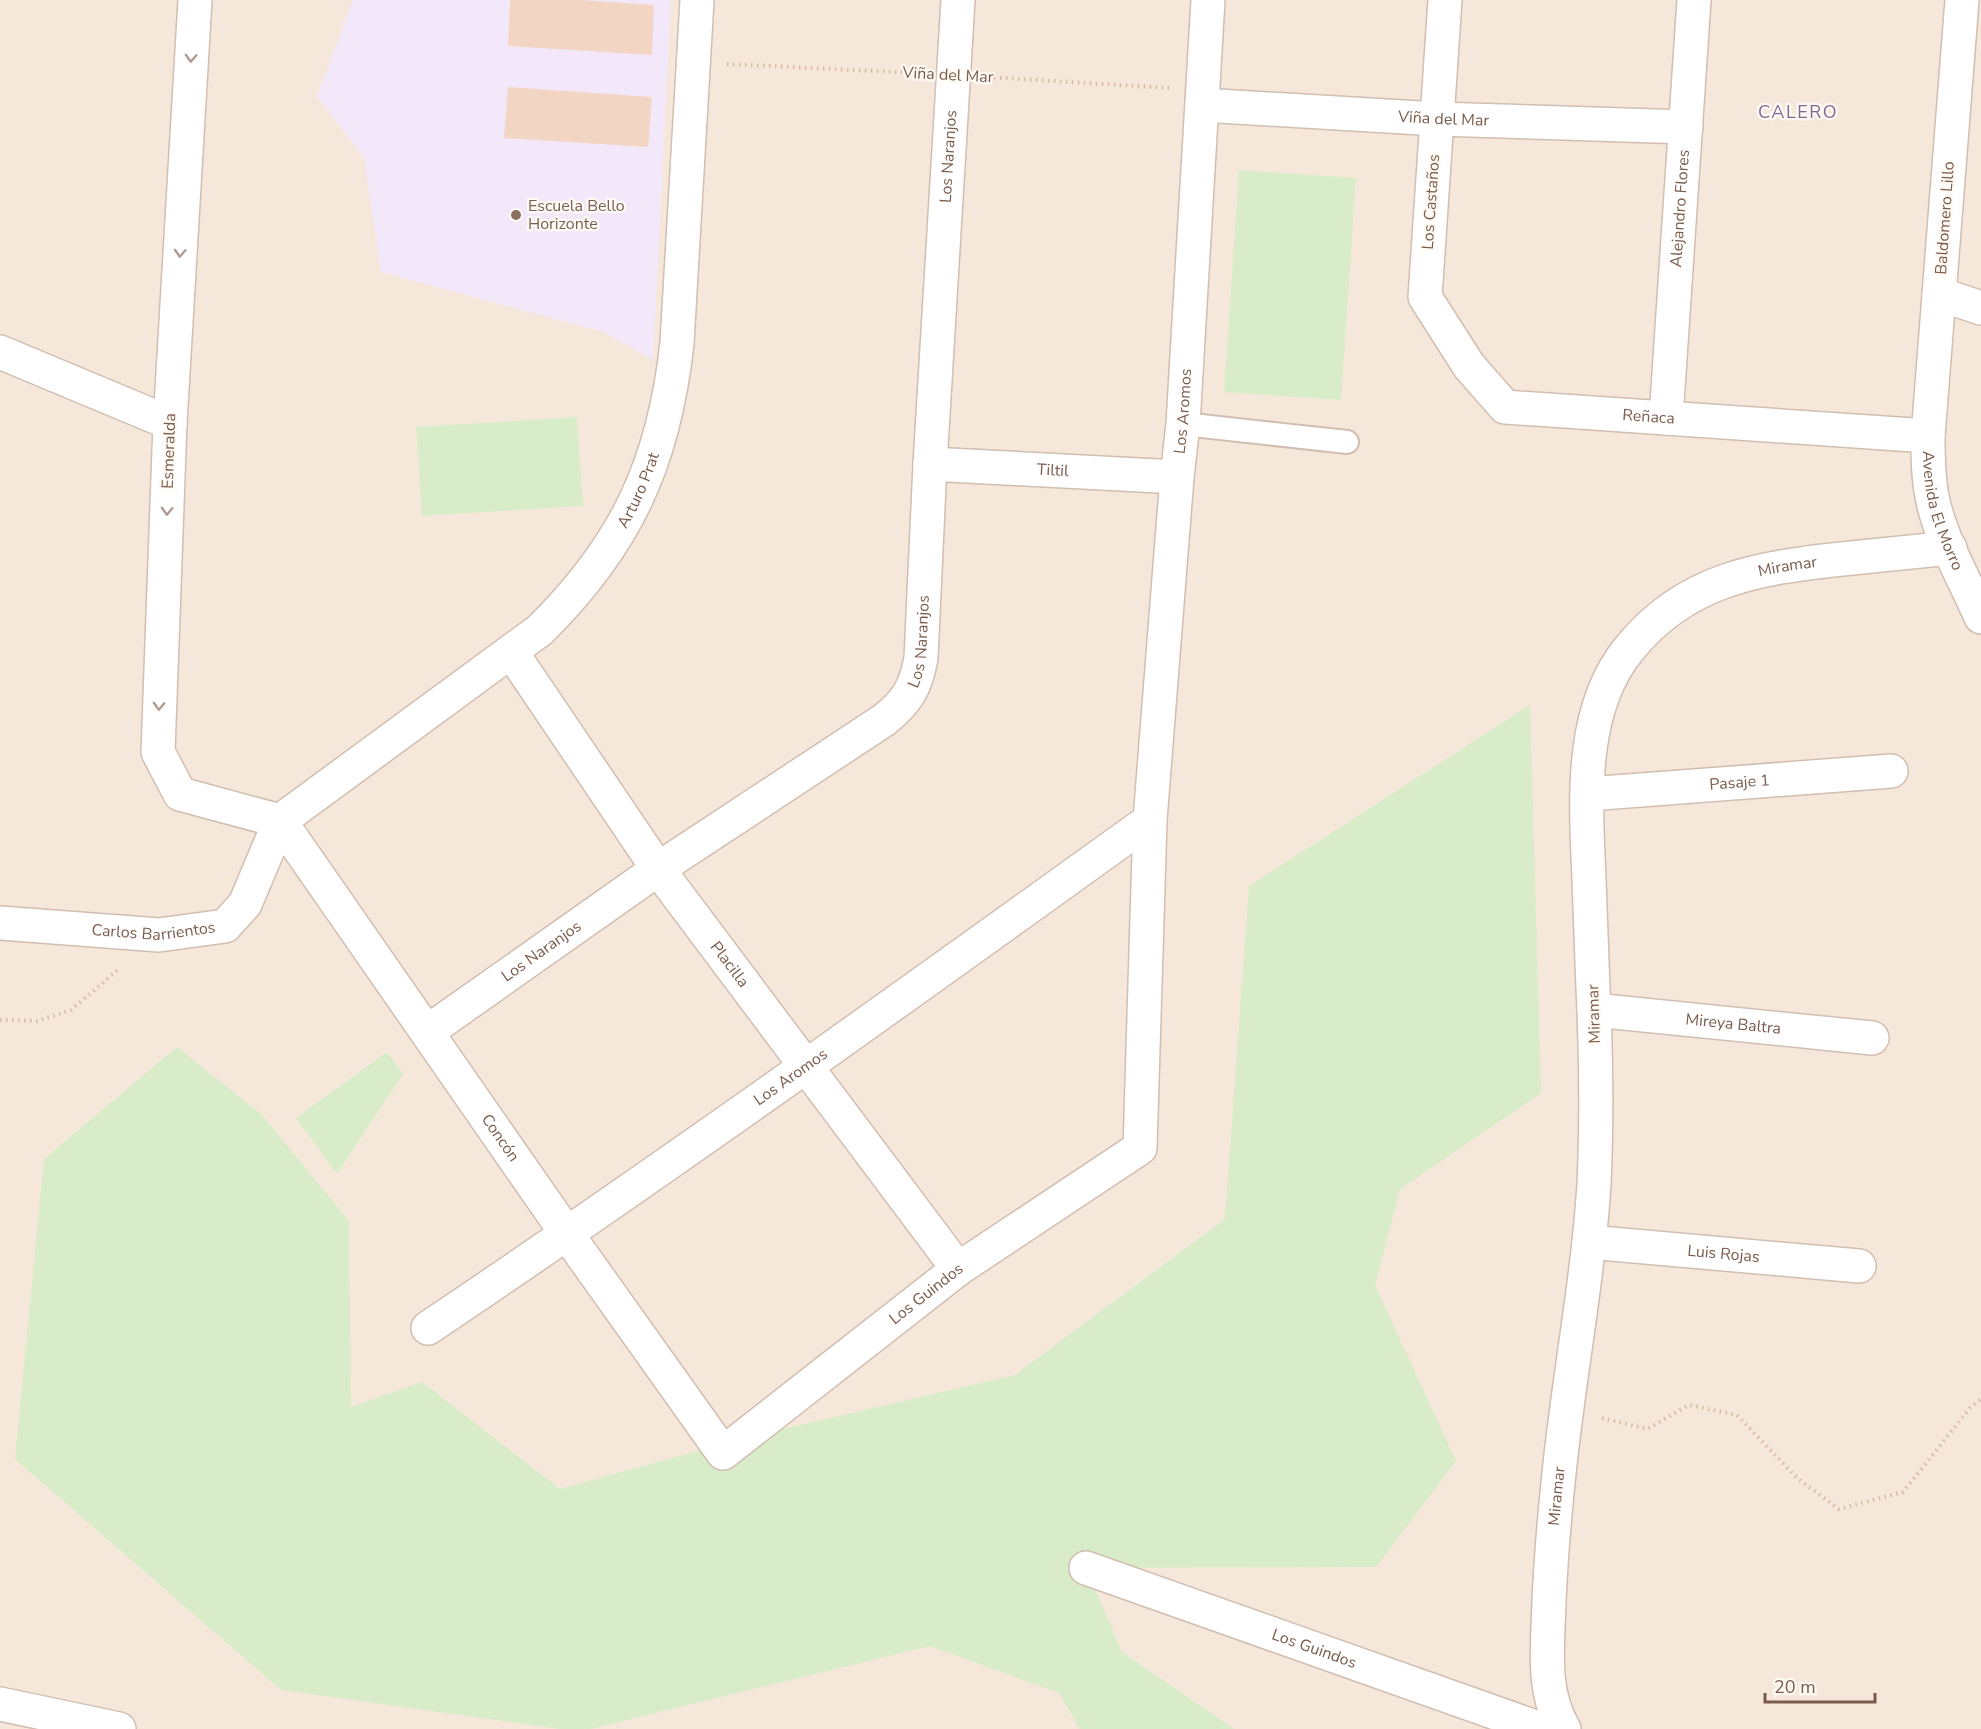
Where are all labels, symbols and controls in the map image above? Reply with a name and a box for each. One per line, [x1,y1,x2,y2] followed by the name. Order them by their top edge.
[185,54,198,63] one-way arrow
[901,62,994,88] street label: Viña del Mar
[1758,100,1838,124] district label: CALERO
[1396,106,1490,132] street label: Viña del Mar
[935,109,962,204] street label: Los Naranjos
[1665,149,1695,268] street label: Alejandro Flores
[1417,154,1445,250] street label: Los Castaños
[1930,160,1960,275] street label: Baldomero Lillo
[528,195,625,235] place label: Escuela Bello Horizonte
[509,208,523,222] marker: Escuela Bello Horizonte
[173,249,186,258] one-way arrow
[1169,368,1197,455] street label: Los Aromos
[1622,404,1676,430] street label: Reñaca
[157,413,181,489] street label: Esmeralda
[612,449,665,532] street label: Arturo Prat
[1917,451,1969,574] street label: Avenida El Morro
[1036,459,1070,482] street label: Tiltil
[160,506,173,515] one-way arrow
[1756,551,1818,582] street label: Miramar
[902,595,935,691] street label: Los Naranjos
[153,701,166,710] one-way arrow
[1709,769,1771,796] street label: Pasaje 1
[497,915,586,987] street label: Los Naranjos
[91,916,217,946] street label: Carlos Barrientos
[705,937,754,992] street label: Placilla
[1582,984,1606,1044] street label: Miramar
[1685,1008,1782,1040] street label: Mireya Baltra
[749,1043,832,1111] street label: Los Aromos
[476,1110,525,1166] street label: Concón
[1686,1240,1761,1268] street label: Luis Rojas
[885,1258,967,1330] street label: Los Guindos
[1543,1465,1571,1527] street label: Miramar
[1269,1624,1360,1674] street label: Los Guindos
[1765,1666,1874,1704] scale bar
[1774,1675,1816,1699] text: 20 m

